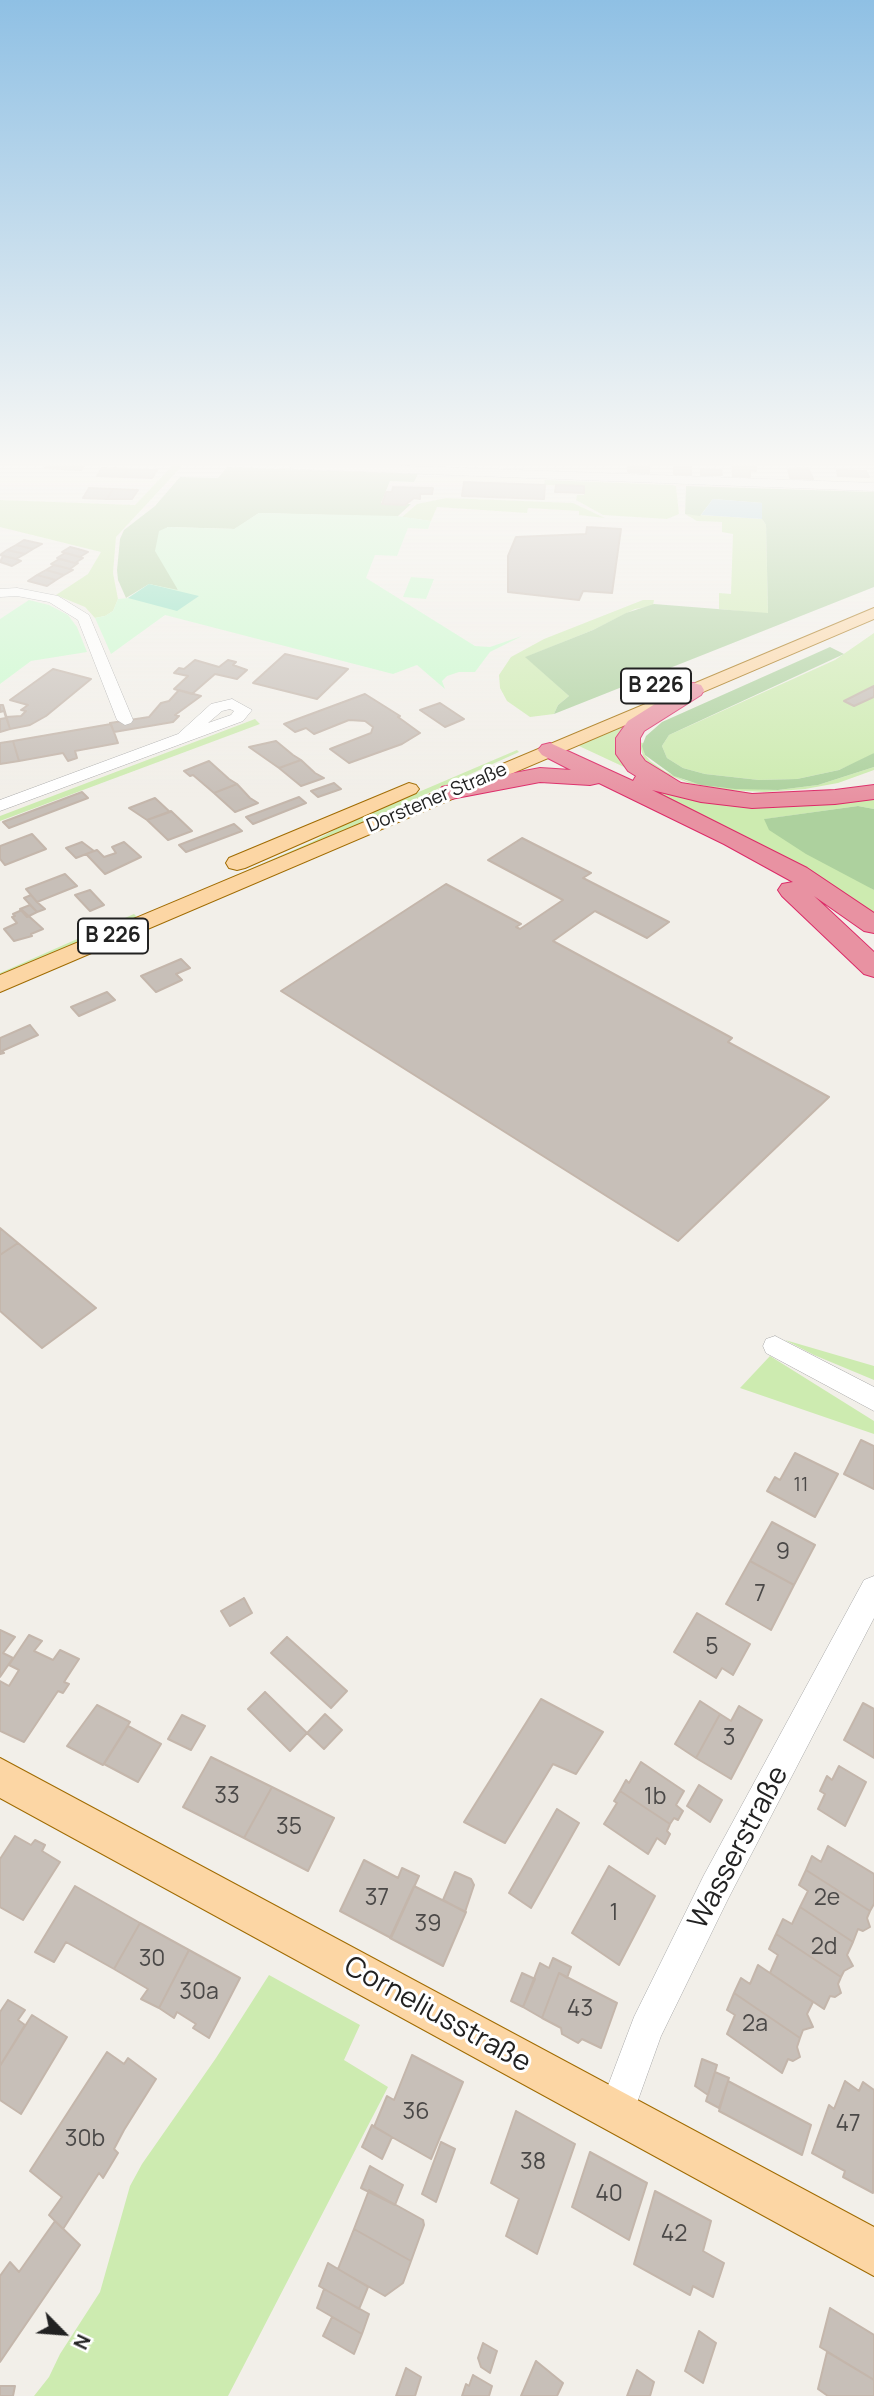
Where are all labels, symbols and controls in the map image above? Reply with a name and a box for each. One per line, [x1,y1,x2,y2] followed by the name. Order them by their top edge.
[621,668,691,704] road number: B 226
[363,758,511,838] street label: Dorstener Straße
[78,918,148,954] road number: B 226
[794,1475,808,1497] house number: 11
[776,1539,790,1567] house number: 9
[754,1581,766,1609] house number: 7
[705,1634,719,1662] house number: 5
[723,1725,735,1753] house number: 3
[682,1761,796,1935] street label: Wasserstraße
[214,1783,240,1811] house number: 33
[644,1784,666,1812] house number: 1b
[276,1814,302,1842] house number: 35
[365,1885,389,1913] house number: 37
[814,1885,840,1913] house number: 2e
[610,1900,618,1928] house number: 1
[415,1911,441,1939] house number: 39
[811,1934,837,1962] house number: 2d
[139,1946,165,1974] house number: 30
[338,1950,536,2080] street label: Corneliusstraße
[179,1979,219,2007] house number: 30a
[567,1996,593,2024] house number: 43
[742,2011,768,2039] house number: 2a
[403,2099,429,2127] house number: 36
[835,2111,861,2139] house number: 47
[65,2126,105,2154] house number: 30b
[520,2149,546,2177] house number: 38
[595,2181,623,2209] house number: 40
[661,2221,687,2249] house number: 42
[28,2298,98,2368] north arrow
[67,2330,97,2354] text: N

